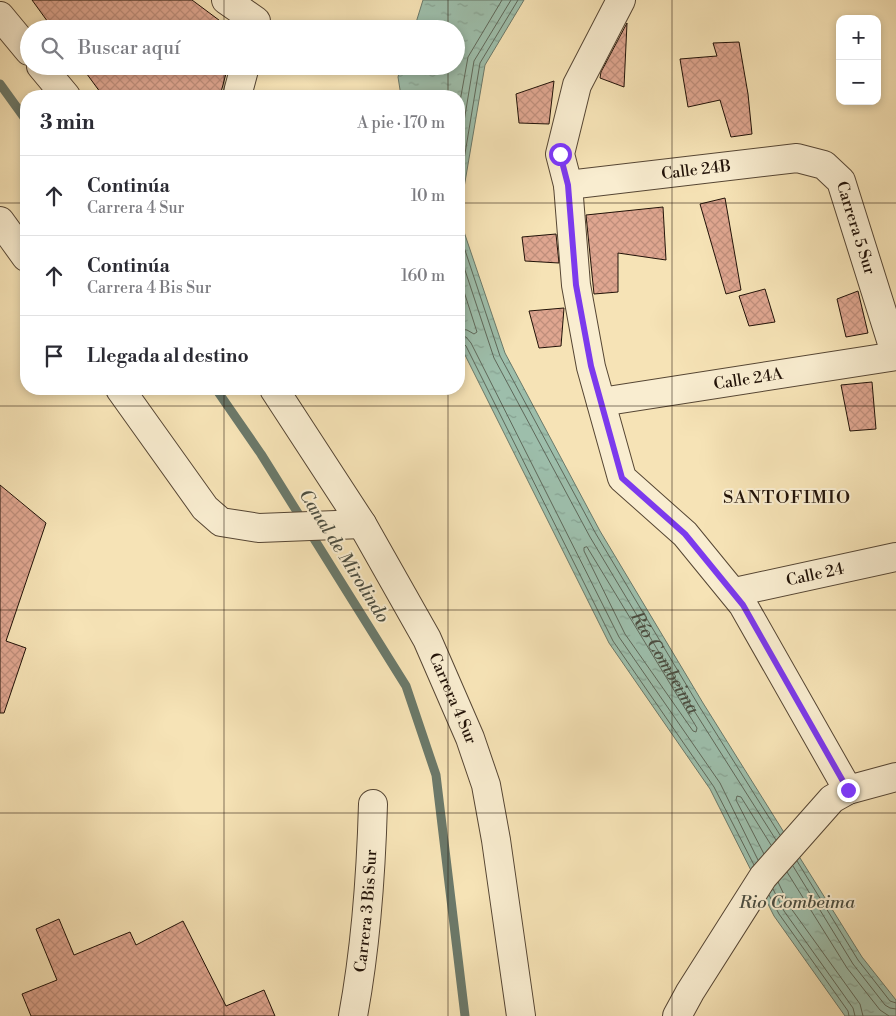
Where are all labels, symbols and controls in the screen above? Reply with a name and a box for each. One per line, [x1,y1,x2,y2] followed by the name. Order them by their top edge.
[836,15,881,105] map controls
[836,15,881,60] button: +
[20,20,465,75] search box
[38,34,66,62] icon: search
[78,36,180,60] text: Buscar aquí
[836,60,881,105] button: −
[40,110,95,136] text: 3 min
[357,113,445,133] text: A pie · 170 m
[549,143,572,166] route start
[660,156,732,184] street label: Calle 24B
[87,174,170,198] text: Continúa
[832,179,880,277] street label: Carrera 5 Sur
[40,182,68,210] icon: ahead
[411,186,445,206] text: 10 m
[87,198,184,218] text: Carrera 4 Sur
[87,254,170,278] text: Continúa
[40,262,68,290] icon: ahead
[401,266,445,286] text: 160 m
[87,278,211,298] text: Carrera 4 Bis Sur
[40,342,68,370] icon: arrive
[87,344,249,368] text: Llegada al destino
[712,364,785,394] street label: Calle 24A
[294,485,394,627] water label: Canal de Mirolindo
[723,486,851,509] district label: SANTOFIMIO
[784,558,846,591] street label: Calle 24
[625,606,705,719] water label: Río Combeima
[424,650,481,747] street label: Carrera 4 Sur
[837,779,860,802] route end
[350,849,381,974] street label: Carrera 3 Bis Sur
[738,891,856,914] water label: Rio Combeima

